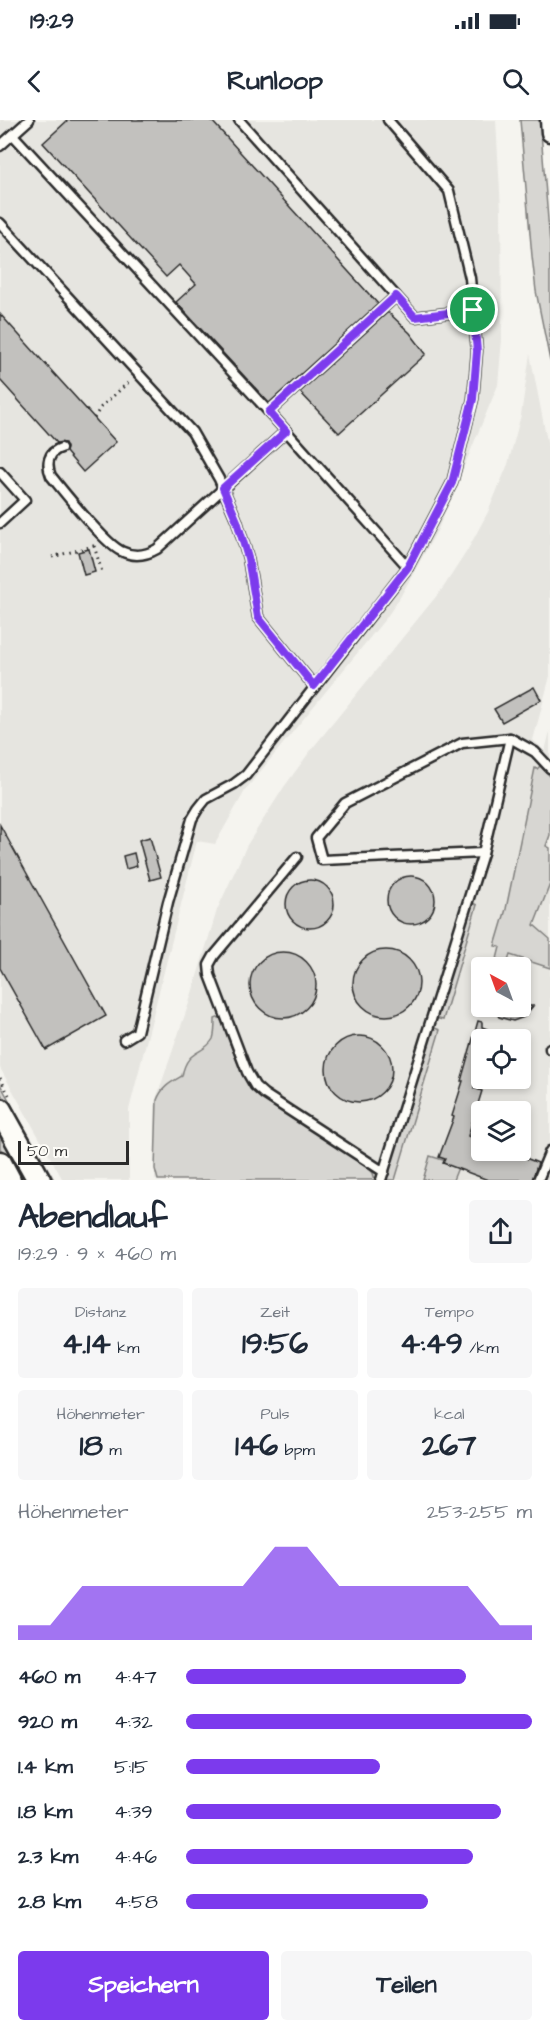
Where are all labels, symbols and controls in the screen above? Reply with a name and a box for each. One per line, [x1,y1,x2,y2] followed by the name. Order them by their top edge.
[30,6,74,37] text: 19:29
[227,62,323,100] text: Runloop
[18,65,51,98] icon: back
[499,65,532,98] icon: search
[447,284,498,335] pin
[456,293,489,326] icon: arrive
[471,957,531,1017] north arrow
[471,957,531,1161] map controls
[471,1029,531,1089] button: locate
[471,1101,531,1161] button: layers
[18,1138,129,1166] scale bar
[27,1140,67,1162] text: 50 m
[18,1194,167,1240] text: Abendlauf
[469,1200,532,1263] button: share
[18,1240,176,1268] text: 19:29 · 9 × 460 m
[75,1301,126,1323] text: Distanz
[260,1301,290,1323] text: Zeit
[425,1301,474,1323] text: Tempo
[62,1323,111,1365] text: 4.14
[242,1323,308,1365] text: 19:56
[400,1323,463,1365] text: 4:49
[111,1337,139,1359] text: km
[463,1337,499,1359] text: /km
[57,1403,145,1425] text: Höhenmeter
[261,1403,289,1425] text: Puls
[434,1403,465,1425] text: kcal
[80,1425,103,1467] text: 18
[235,1425,278,1467] text: 146
[422,1425,477,1467] text: 267
[103,1439,122,1461] text: m
[278,1439,315,1461] text: bpm
[18,1498,128,1526] text: Höhenmeter
[427,1498,532,1526] text: 253–255 m
[18,1663,80,1691] text: 460 m
[114,1663,157,1691] text: 4:47
[18,1708,77,1736] text: 920 m
[114,1708,153,1736] text: 4:32
[18,1753,73,1781] text: 1.4 km
[114,1753,148,1781] text: 5:15
[18,1798,72,1826] text: 1.8 km
[114,1798,153,1826] text: 4:39
[18,1843,78,1871] text: 2.3 km
[114,1843,157,1871] text: 4:46
[18,1888,81,1916] text: 2.8 km
[114,1888,158,1916] text: 4:58
[18,1951,269,2020] button: Speichern
[281,1951,532,2020] button: Teilen

